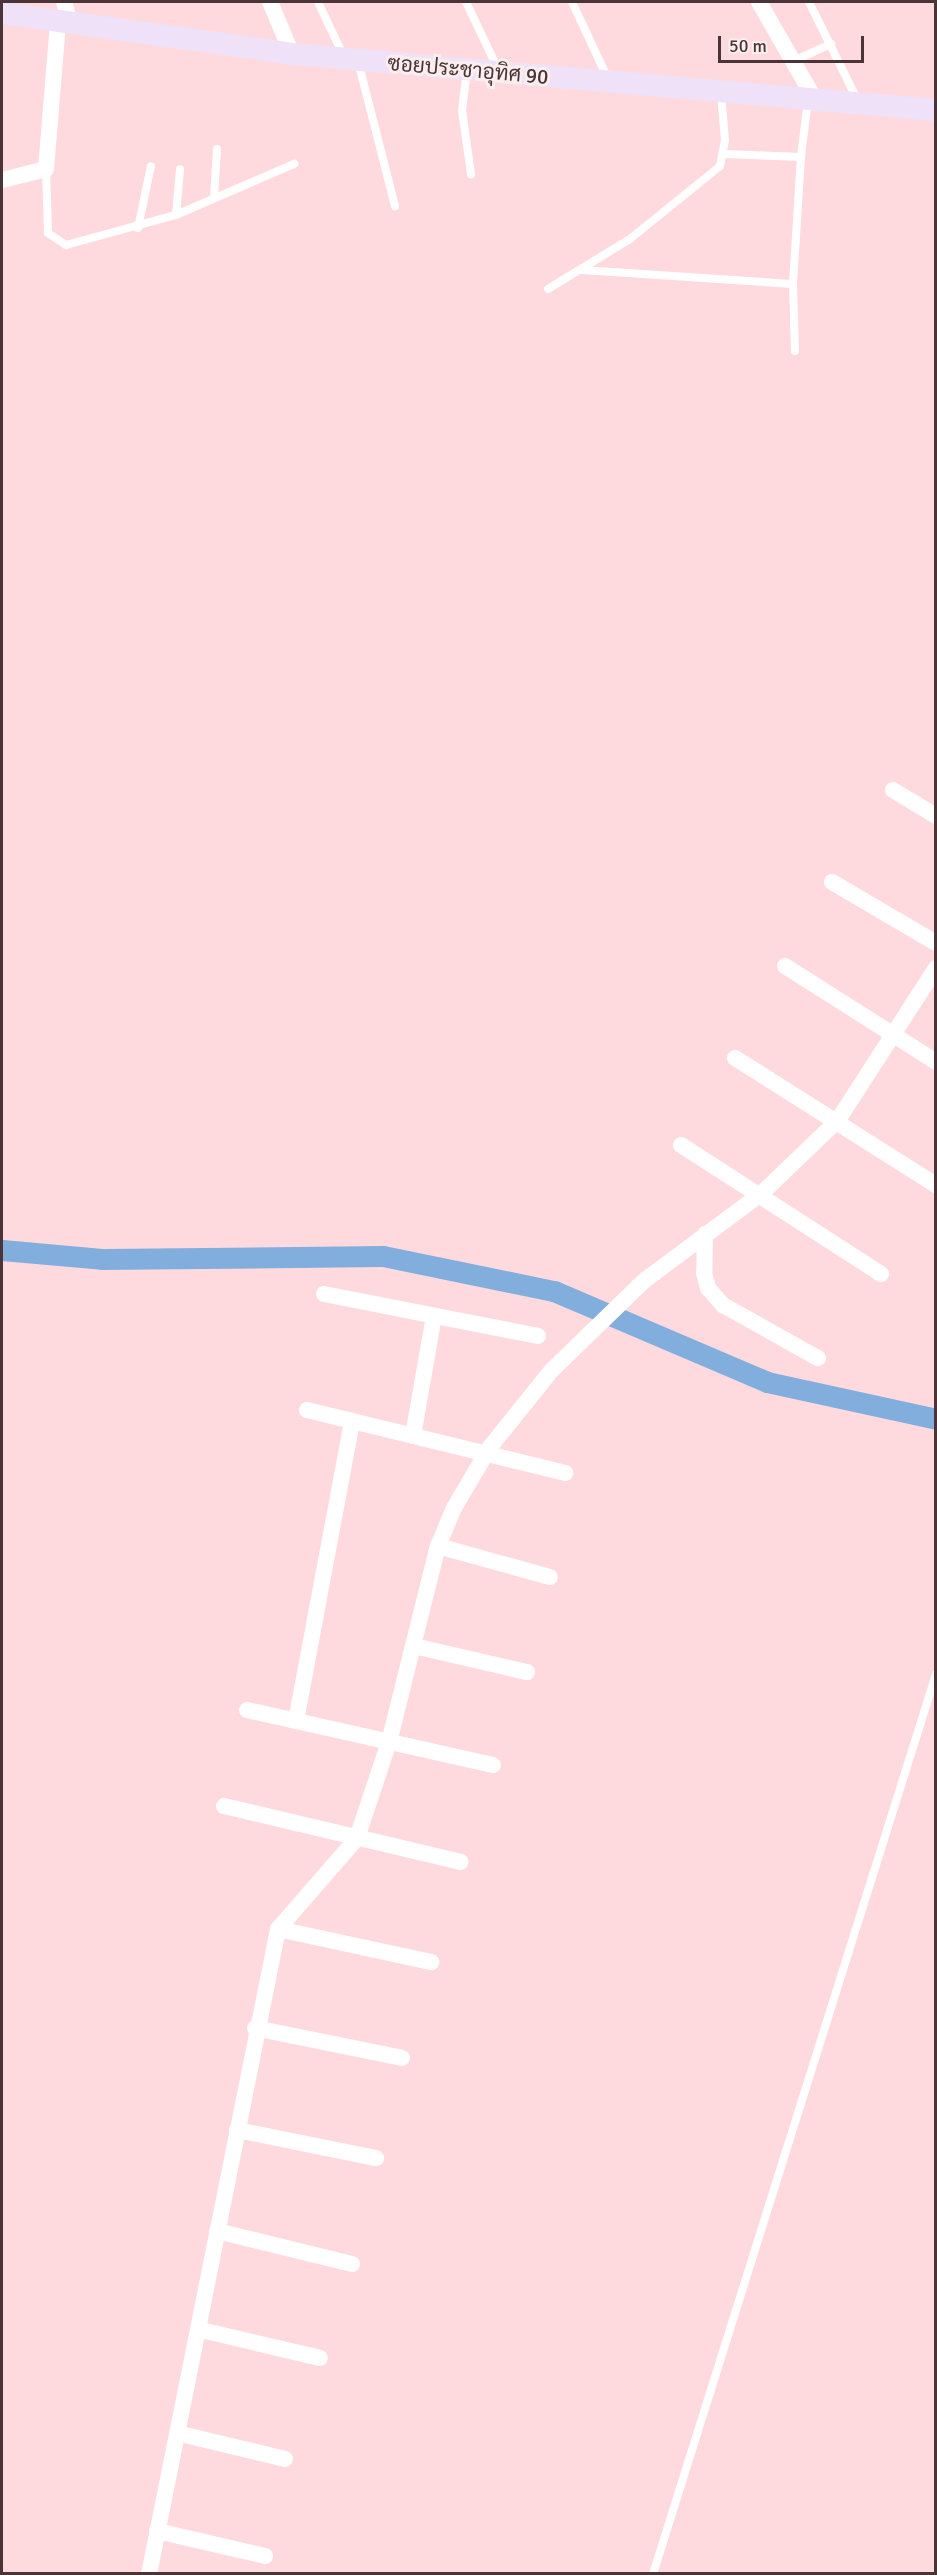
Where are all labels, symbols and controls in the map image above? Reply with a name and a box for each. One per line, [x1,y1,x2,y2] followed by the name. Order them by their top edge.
[721,24,866,62] scale bar
[729,35,767,57] text: 50 m
[387,50,549,90] street label: ซอยประชาอุทิศ 90

